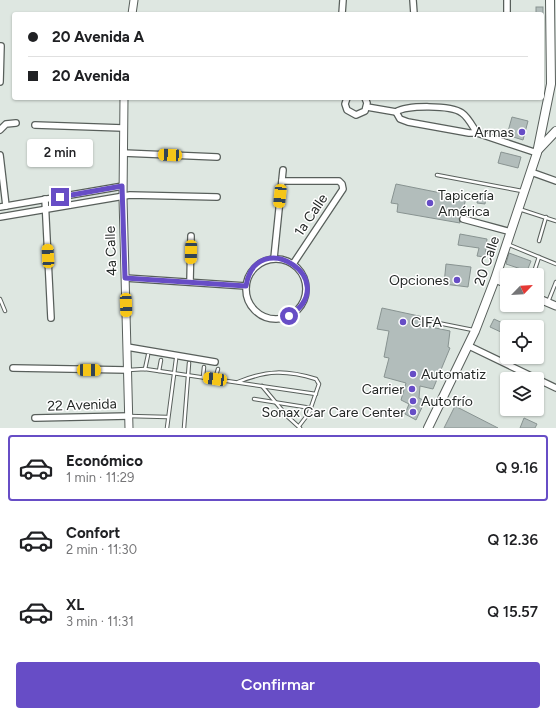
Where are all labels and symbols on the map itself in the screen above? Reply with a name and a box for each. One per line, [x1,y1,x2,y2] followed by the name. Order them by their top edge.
[474,124,514,141] place label: Armas
[517,127,527,137] marker: Armas
[27,139,93,167] callout: 2 min
[158,148,182,162] car
[273,183,287,209] car
[438,187,494,220] place label: Tapicería América
[51,188,69,206] route end
[291,190,332,239] street label: 1a Calle
[425,198,435,208] marker: Tapicería América
[102,225,120,276] street label: 4a Calle
[471,234,504,288] street label: 20 Calle
[185,240,197,264] car
[41,244,55,268] car
[500,268,544,312] north arrow
[389,272,449,289] place label: Opciones
[452,275,462,285] marker: Opciones
[120,293,132,317] car
[280,307,298,325] route start
[411,314,442,331] place label: CIFA
[398,317,408,327] marker: CIFA
[77,364,101,376] car
[421,366,486,383] place label: Automatiz
[408,369,418,379] marker: Automatiz
[202,371,228,387] car
[362,381,404,398] place label: Carrier
[407,384,417,394] marker: Carrier
[421,393,473,410] place label: Autofrío
[47,395,117,415] street label: 22 Avenida
[408,396,418,406] marker: Autofrío
[262,404,405,421] place label: Sonax Car Care Center
[408,407,418,417] marker: Sonax Car Care Center

